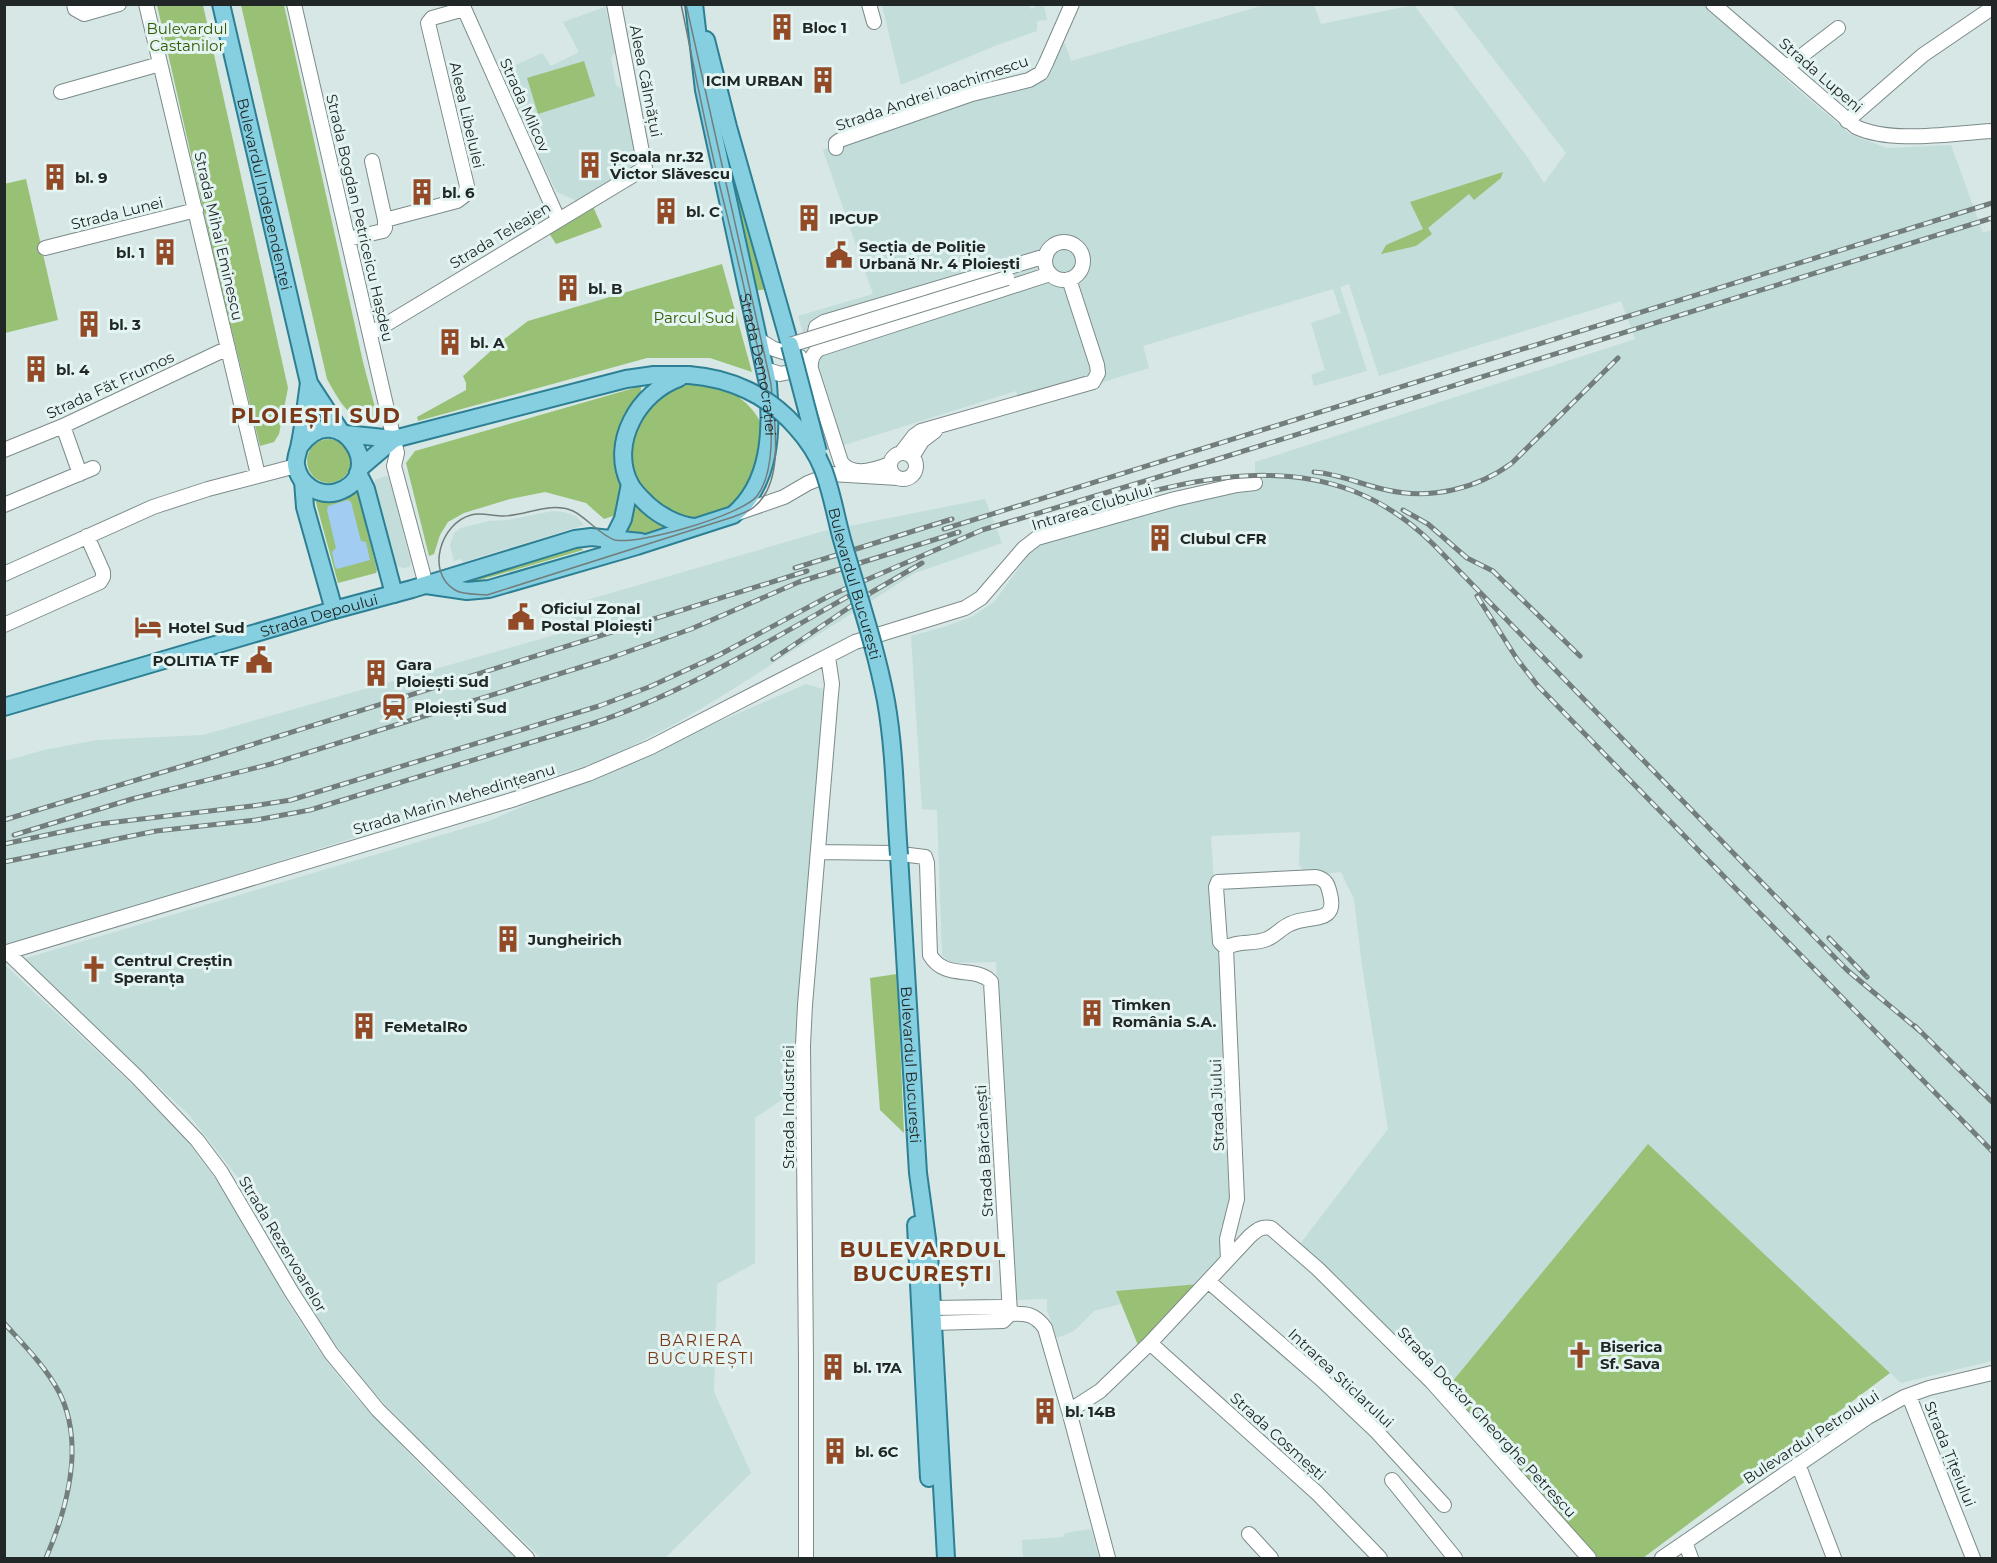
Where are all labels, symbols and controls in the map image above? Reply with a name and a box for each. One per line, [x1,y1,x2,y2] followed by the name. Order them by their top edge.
[767,12,797,42] building icon: Bloc 1
[802,18,847,37] place label: Bloc 1
[146,19,228,55] park label: Bulevardul Castanilor
[625,23,666,139] street label: Aleea Călmățui
[1775,33,1867,117] street label: Strada Lupeni
[833,51,1031,135] street label: Strada Andrei Ioachimescu
[496,55,554,156] street label: Strada Milcov
[446,60,488,170] street label: Aleea Libelulei
[808,65,838,95] building icon: ICIM URBAN
[706,71,803,90] place label: ICIM URBAN
[321,92,398,344] street label: Strada Bogdan Petriceicu Hașdeu
[234,96,297,292] street label: Bulevardul Independenței
[609,147,730,183] place label: Școala nr.32 Victor Slăvescu
[190,150,248,322] street label: Strada Mihai Eminescu
[575,150,605,180] building icon: Școala nr.32 Victor Slăvescu
[40,162,70,192] building icon: bl. 9
[75,168,108,187] place label: bl. 9
[407,177,437,207] building icon: bl. 6
[442,183,475,202] place label: bl. 6
[69,192,165,234] street label: Strada Lunei
[651,196,681,226] building icon: bl. C
[446,197,554,273] street label: Strada Teleajen
[686,202,720,221] place label: bl. C
[794,203,824,233] building icon: IPCUP
[829,209,879,228] place label: IPCUP
[150,237,180,267] building icon: bl. 1
[859,237,1020,274] place label: Secția de Poliție Urbană Nr. 4 Ploiești
[824,240,854,270] public building icon: Secția de Poliție Urbană Nr. 4 Ploiești
[116,243,145,262] place label: bl. 1
[553,273,583,303] building icon: bl. B
[588,279,623,298] place label: bl. B
[736,291,781,436] street label: Strada Democrației
[653,308,735,327] park label: Parcul Sud
[74,309,104,339] building icon: bl. 3
[109,315,141,334] place label: bl. 3
[435,327,465,357] building icon: bl. A
[470,333,505,352] place label: bl. A
[43,347,177,423] street label: Strada Făt Frumos
[21,354,51,384] building icon: bl. 4
[56,360,90,379] place label: bl. 4
[231,403,401,429] district label: PLOIEȘTI SUD
[1029,480,1155,534] street label: Intrarea Clubului
[825,505,886,661] street label: Bulevardul București
[1145,523,1175,553] building icon: Clubul CFR
[1180,529,1267,548] place label: Clubul CFR
[258,589,380,641] street label: Strada Depoului
[541,599,652,636] place label: Oficiul Zonal Postal Ploiești
[506,602,536,632] public building icon: Oficiul Zonal Postal Ploiești
[133,612,163,642] hotel icon: Hotel Sud
[168,618,245,637] place label: Hotel Sud
[244,645,274,675] public building icon: POLITIA TF
[153,651,239,670] place label: POLITIA TF
[396,655,489,692] place label: Gara Ploiești Sud
[361,658,391,688] building icon: Gara Ploiești Sud
[379,692,409,722] station icon: Ploiești Sud
[414,698,507,718] place label: Ploiești Sud
[351,759,558,840] street label: Strada Marin Mehedințeanu
[493,924,523,954] building icon: Jungheirich
[527,930,622,949] place label: Jungheirich
[114,951,233,988] place label: Centrul Creștin Speranța
[79,954,109,984] church icon: Centrul Creștin Speranța
[897,985,926,1144] street label: Bulevardul București
[1112,995,1216,1031] place label: Timken România S.A.
[1077,998,1107,1028] building icon: Timken România S.A.
[349,1011,379,1041] building icon: FeMetalRo
[384,1017,468,1036] place label: FeMetalRo
[779,1045,798,1169] street label: Strada Industriei
[1206,1059,1228,1151] street label: Strada Jiului
[971,1084,998,1218] street label: Strada Bărcănești
[235,1172,331,1316] street label: Strada Rezervoarelor
[839,1237,1007,1287] district label: BULEVARDUL BUCUREȘTI
[1393,1323,1581,1521] street label: Strada Doctor Gheorghe Petrescu
[1284,1324,1398,1432] street label: Intrarea Sticlarului
[647,1331,755,1369] district label: BARIERA BUCUREȘTI
[1600,1337,1662,1373] place label: Biserica Sf. Sava
[1565,1340,1595,1370] church icon: Biserica Sf. Sava
[818,1352,848,1382] building icon: bl. 17A
[853,1358,902,1377] place label: bl. 17A
[1739,1386,1883,1488] street label: Bulevardul Petrolului
[1226,1388,1330,1485] street label: Strada Cosmești
[1030,1396,1060,1426] building icon: bl. 14B
[1919,1398,1980,1510] street label: Strada Țițeiului
[1065,1402,1116,1421] place label: bl. 14B
[820,1436,850,1466] building icon: bl. 6C
[855,1442,899,1461] place label: bl. 6C

